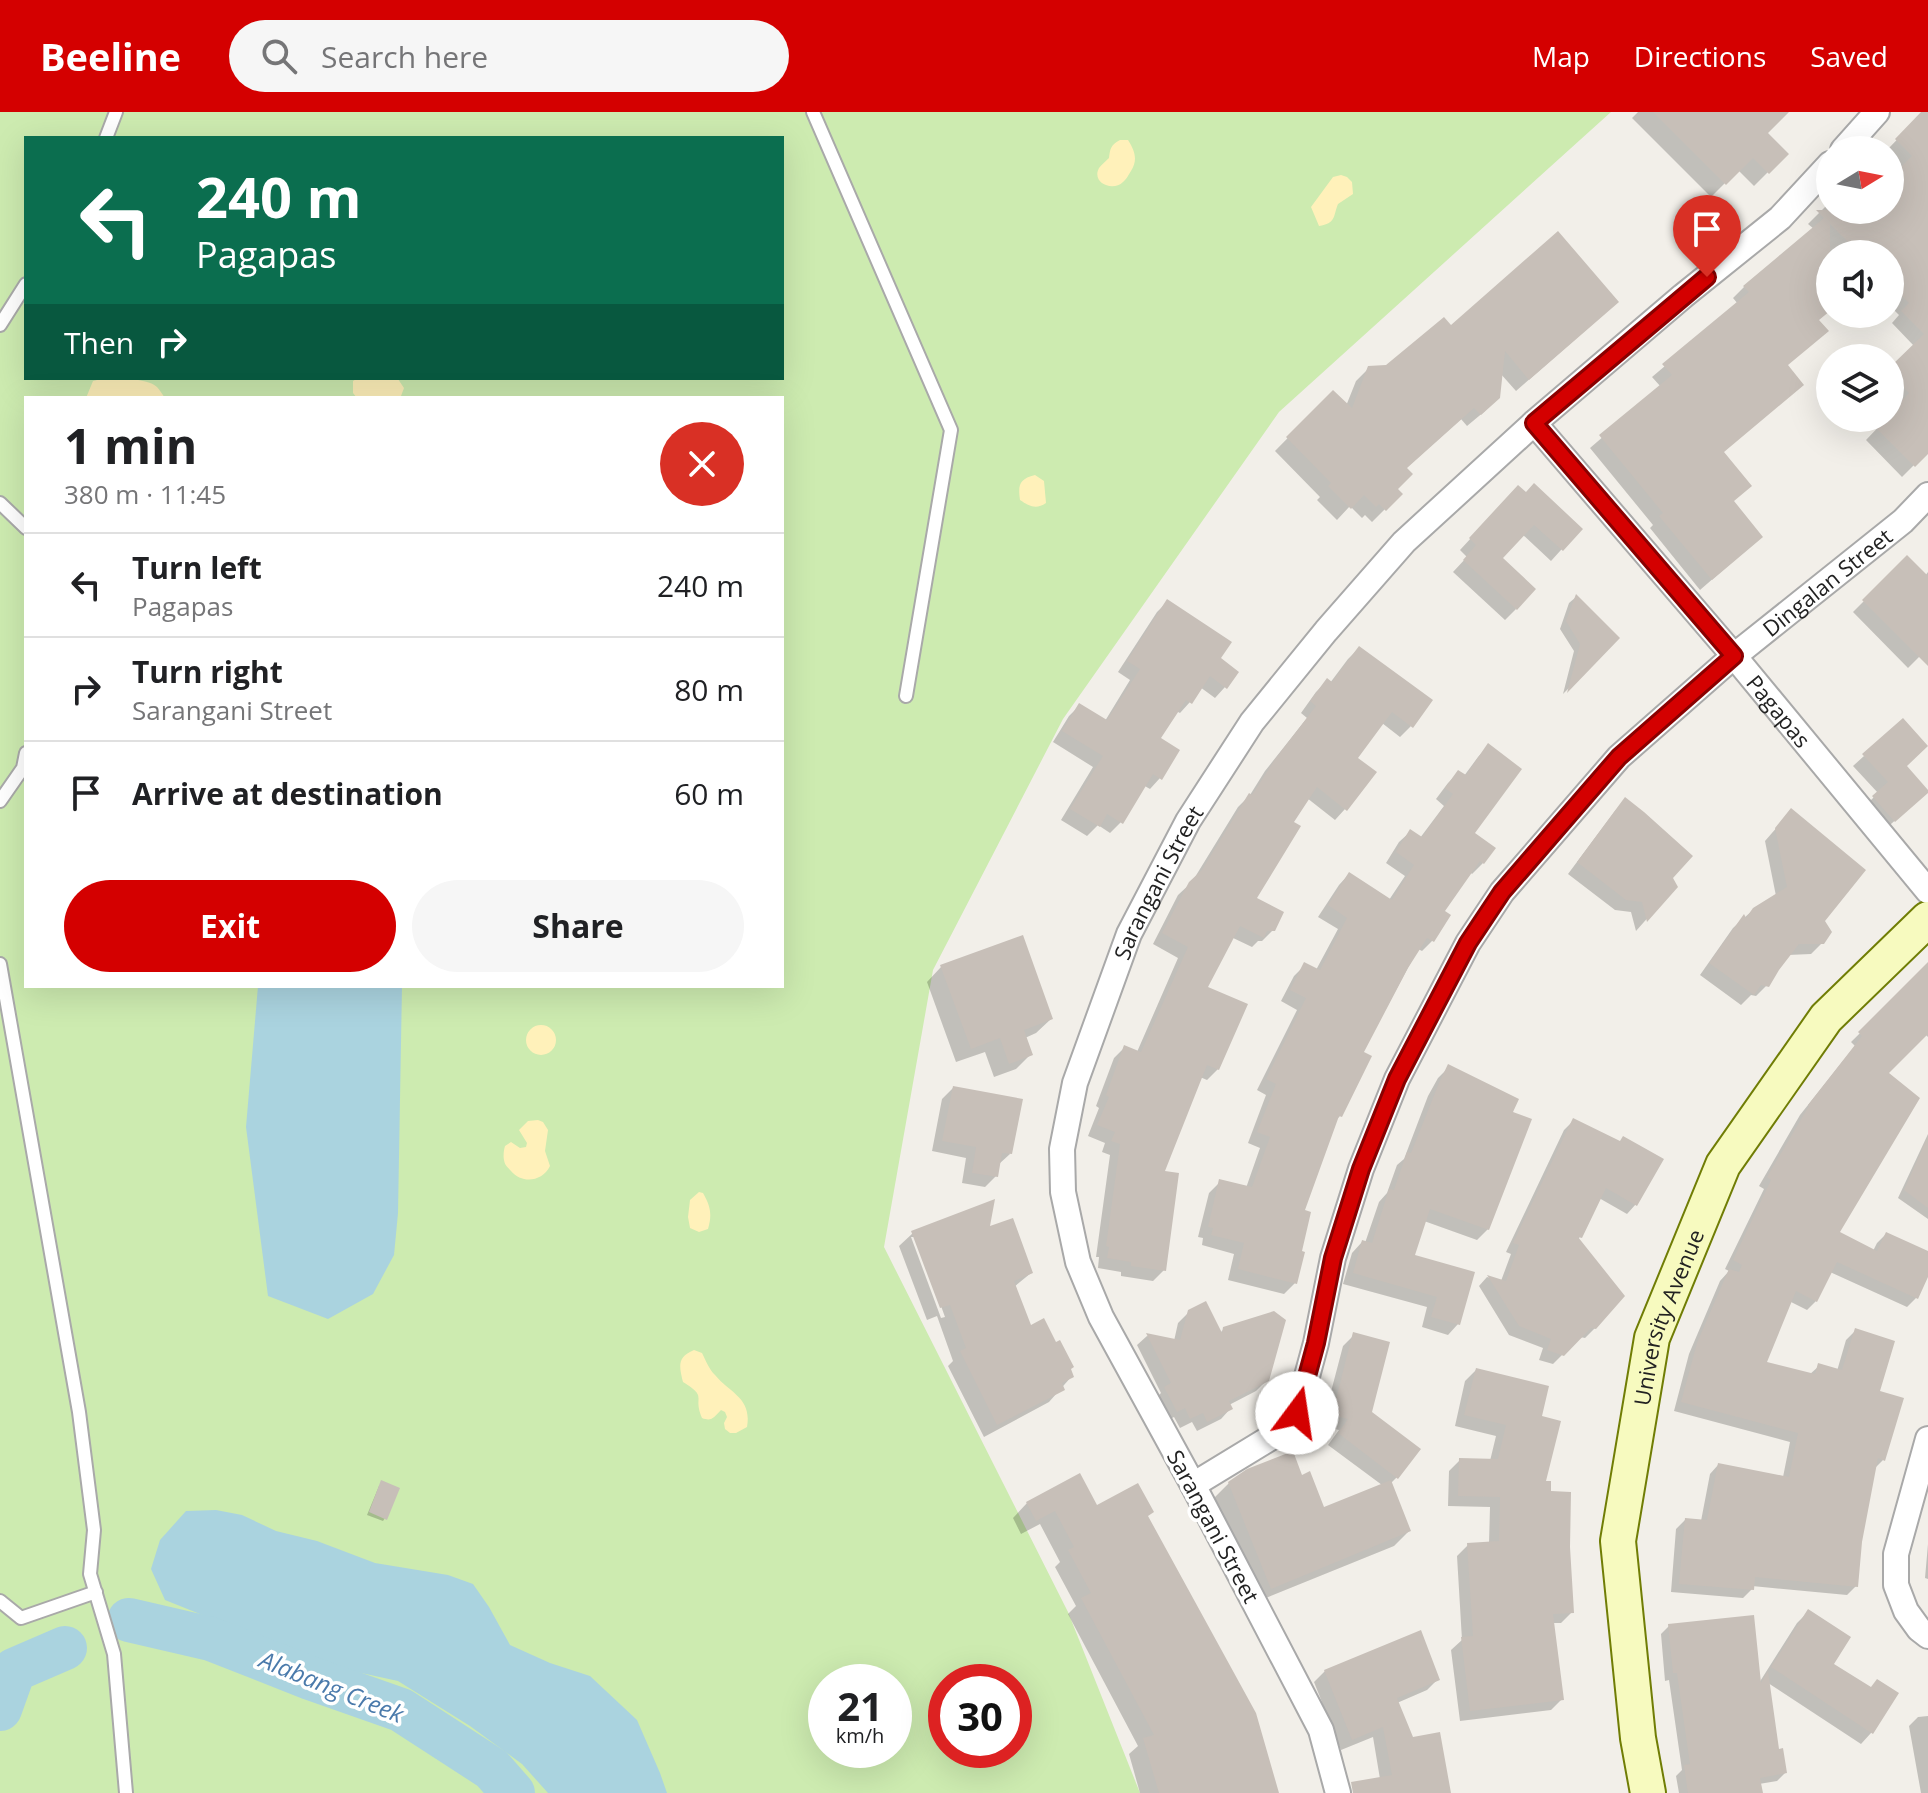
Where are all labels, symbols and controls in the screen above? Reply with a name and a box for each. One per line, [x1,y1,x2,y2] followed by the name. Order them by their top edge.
[229,20,789,92] search box
[40,30,181,82] text: Beeline
[257,34,301,78] icon: search
[321,36,488,77] text: Search here
[1532,37,1590,75] text: Map
[1634,37,1766,75] text: Directions
[1810,37,1888,75] text: Saved
[1816,136,1904,224] north arrow
[1816,136,1904,432] map controls
[196,158,362,234] text: 240 m
[64,168,168,272] icon: left
[1673,195,1741,277] pin
[1685,207,1729,251] icon: arrive
[196,230,336,279] text: Pagapas
[1816,240,1904,328] button: sound
[150,320,194,364] icon: right
[64,322,134,363] text: Then
[1816,344,1904,432] button: layers
[64,413,197,478] text: 1 min
[660,422,744,506] button: close
[64,476,226,512] text: 380 m · 11:45
[1756,521,1898,643] street label: Dingalan Street
[132,547,262,588] text: Turn left
[64,563,108,607] icon: left
[657,565,744,606] text: 240 m
[132,588,233,624] text: Pagapas
[132,651,283,692] text: Turn right
[64,667,108,711] icon: right
[1740,668,1818,753] street label: Pagapas
[674,669,744,710] text: 80 m
[132,692,332,728] text: Sarangani Street
[64,771,108,815] icon: arrive
[132,773,443,814] text: Arrive at destination
[674,773,744,814] text: 60 m
[1106,799,1209,963] street label: Sarangani Street
[64,880,396,972] button: Exit
[412,880,744,972] button: Share
[1626,1224,1710,1408] street label: University Avenue
[1255,1371,1339,1455] position arrow
[1161,1444,1267,1608] street label: Sarangani Street
[253,1641,410,1730] water label: Alabang Creek
[928,1664,1032,1768] speed limit sign: 30
[837,1678,883,1733] text: 21
[836,1722,884,1749] text: km/h

